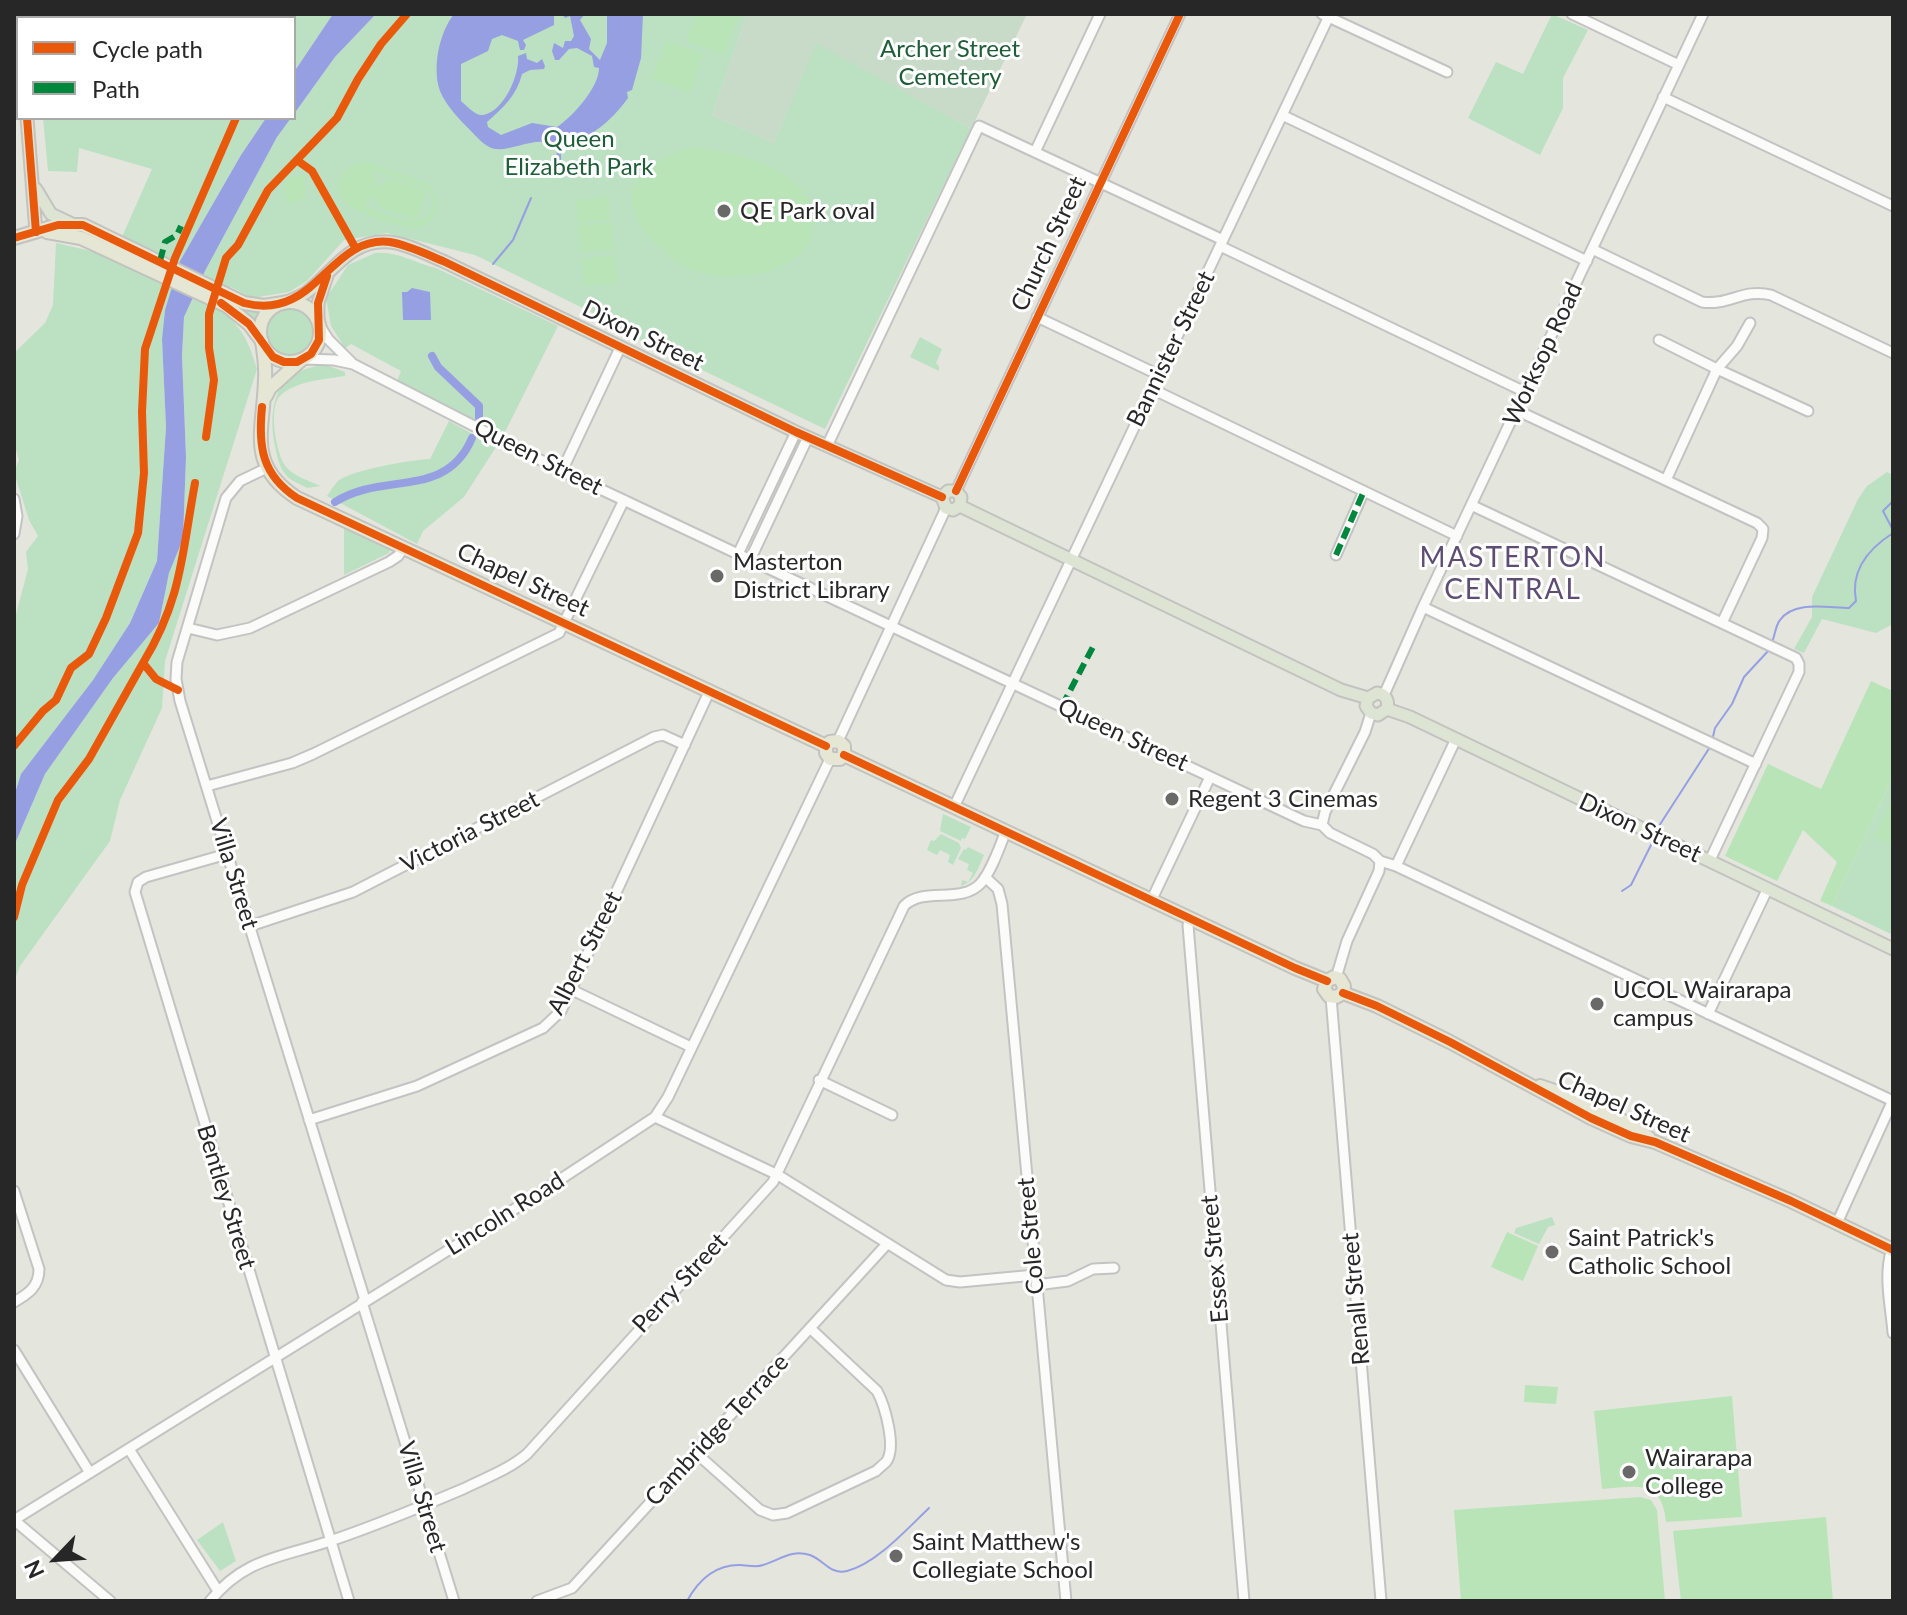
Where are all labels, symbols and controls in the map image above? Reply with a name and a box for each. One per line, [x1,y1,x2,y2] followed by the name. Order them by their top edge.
[16,16,296,120] legend
[92,34,203,63] text: Cycle path
[880,35,1020,91] park label: Archer Street Cemetery
[92,74,140,103] text: Path
[504,125,654,181] park label: Queen Elizabeth Park
[1005,172,1093,316] street label: Church Street
[740,197,875,225] place label: QE Park oval
[715,202,733,220] marker: QE Park oval
[1121,267,1221,431] street label: Bannister Street
[1497,278,1589,430] street label: Worksop Road
[578,294,708,378] street label: Dixon Street
[469,412,607,502] street label: Queen Street
[452,537,594,623] street label: Chapel Street
[1419,541,1607,607] district label: MASTERTON CENTRAL
[733,548,890,604] place label: Masterton District Library
[708,567,726,585] marker: Masterton District Library
[1053,692,1193,778] street label: Queen Street
[396,785,544,879] street label: Victoria Street
[1188,785,1378,813] place label: Regent 3 Cinemas
[1574,787,1706,869] street label: Dixon Street
[1163,790,1181,808] marker: Regent 3 Cinemas
[203,815,265,933] street label: Villa Street
[542,886,628,1020] street label: Albert Street
[1613,976,1792,1032] place label: UCOL Wairarapa campus
[1588,995,1606,1013] marker: UCOL Wairarapa campus
[1553,1065,1695,1149] street label: Chapel Street
[190,1121,262,1273] street label: Bentley Street
[440,1166,570,1262] street label: Lincoln Road
[1012,1176,1050,1296] street label: Cole Street
[1195,1194,1235,1324] street label: Essex Street
[1568,1224,1731,1280] place label: Saint Patrick's Catholic School
[627,1227,733,1339] street label: Perry Street
[1336,1232,1376,1366] street label: Renall Street
[1543,1243,1561,1261] marker: Saint Patrick's Catholic School
[639,1348,795,1512] street label: Cambridge Terrace
[391,1438,453,1556] street label: Villa Street
[1645,1444,1753,1500] place label: Wairarapa College
[1620,1463,1638,1481] marker: Wairarapa College
[16,1519,96,1599] north arrow
[912,1528,1093,1584] place label: Saint Matthew's Collegiate School
[887,1547,905,1565] marker: Saint Matthew's Collegiate School
[18,1556,50,1583] text: N

